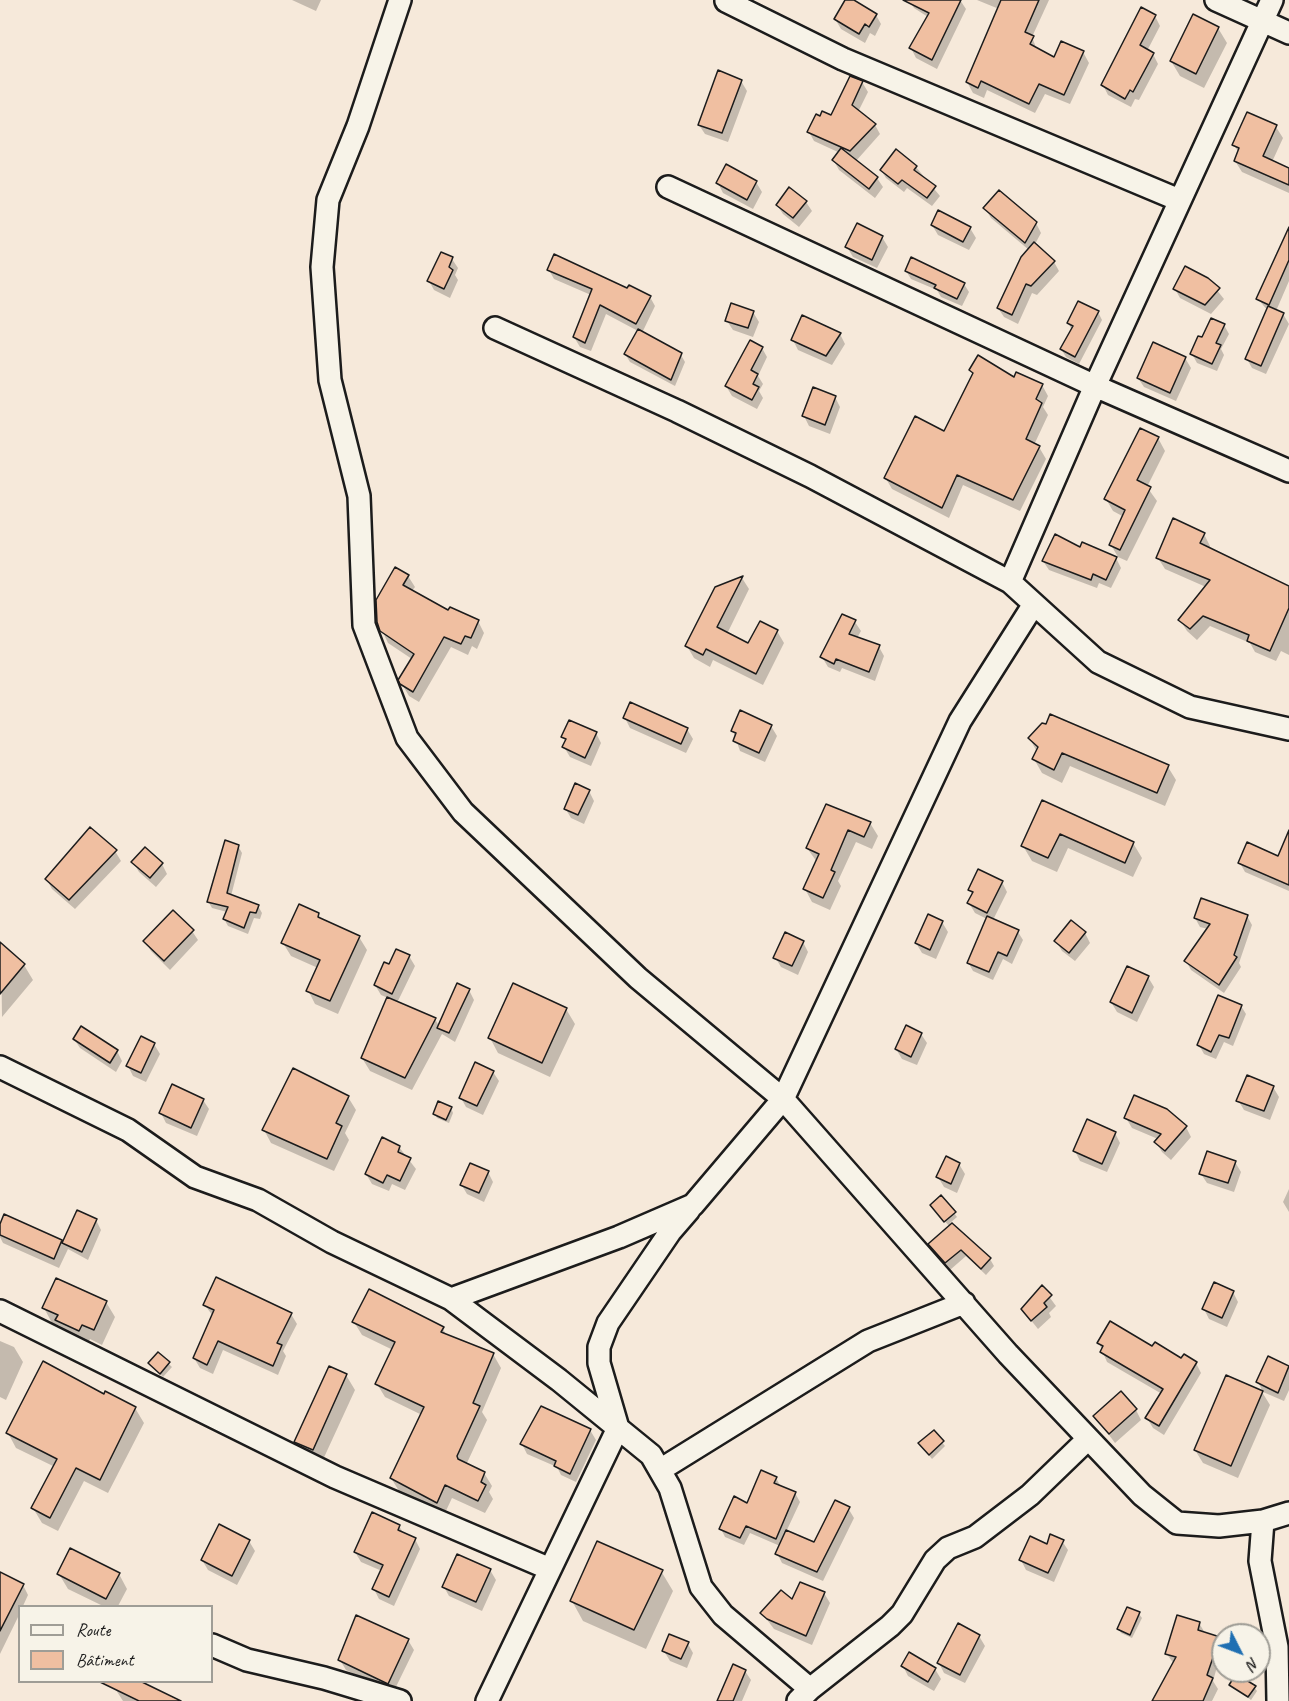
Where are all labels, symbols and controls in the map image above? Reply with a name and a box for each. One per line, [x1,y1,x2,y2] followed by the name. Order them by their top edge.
[18,1605,213,1683] legend
[76,1619,110,1641] text: Route
[1211,1623,1271,1683] north arrow
[76,1649,134,1671] text: Bâtiment
[1242,1653,1264,1674] text: N

